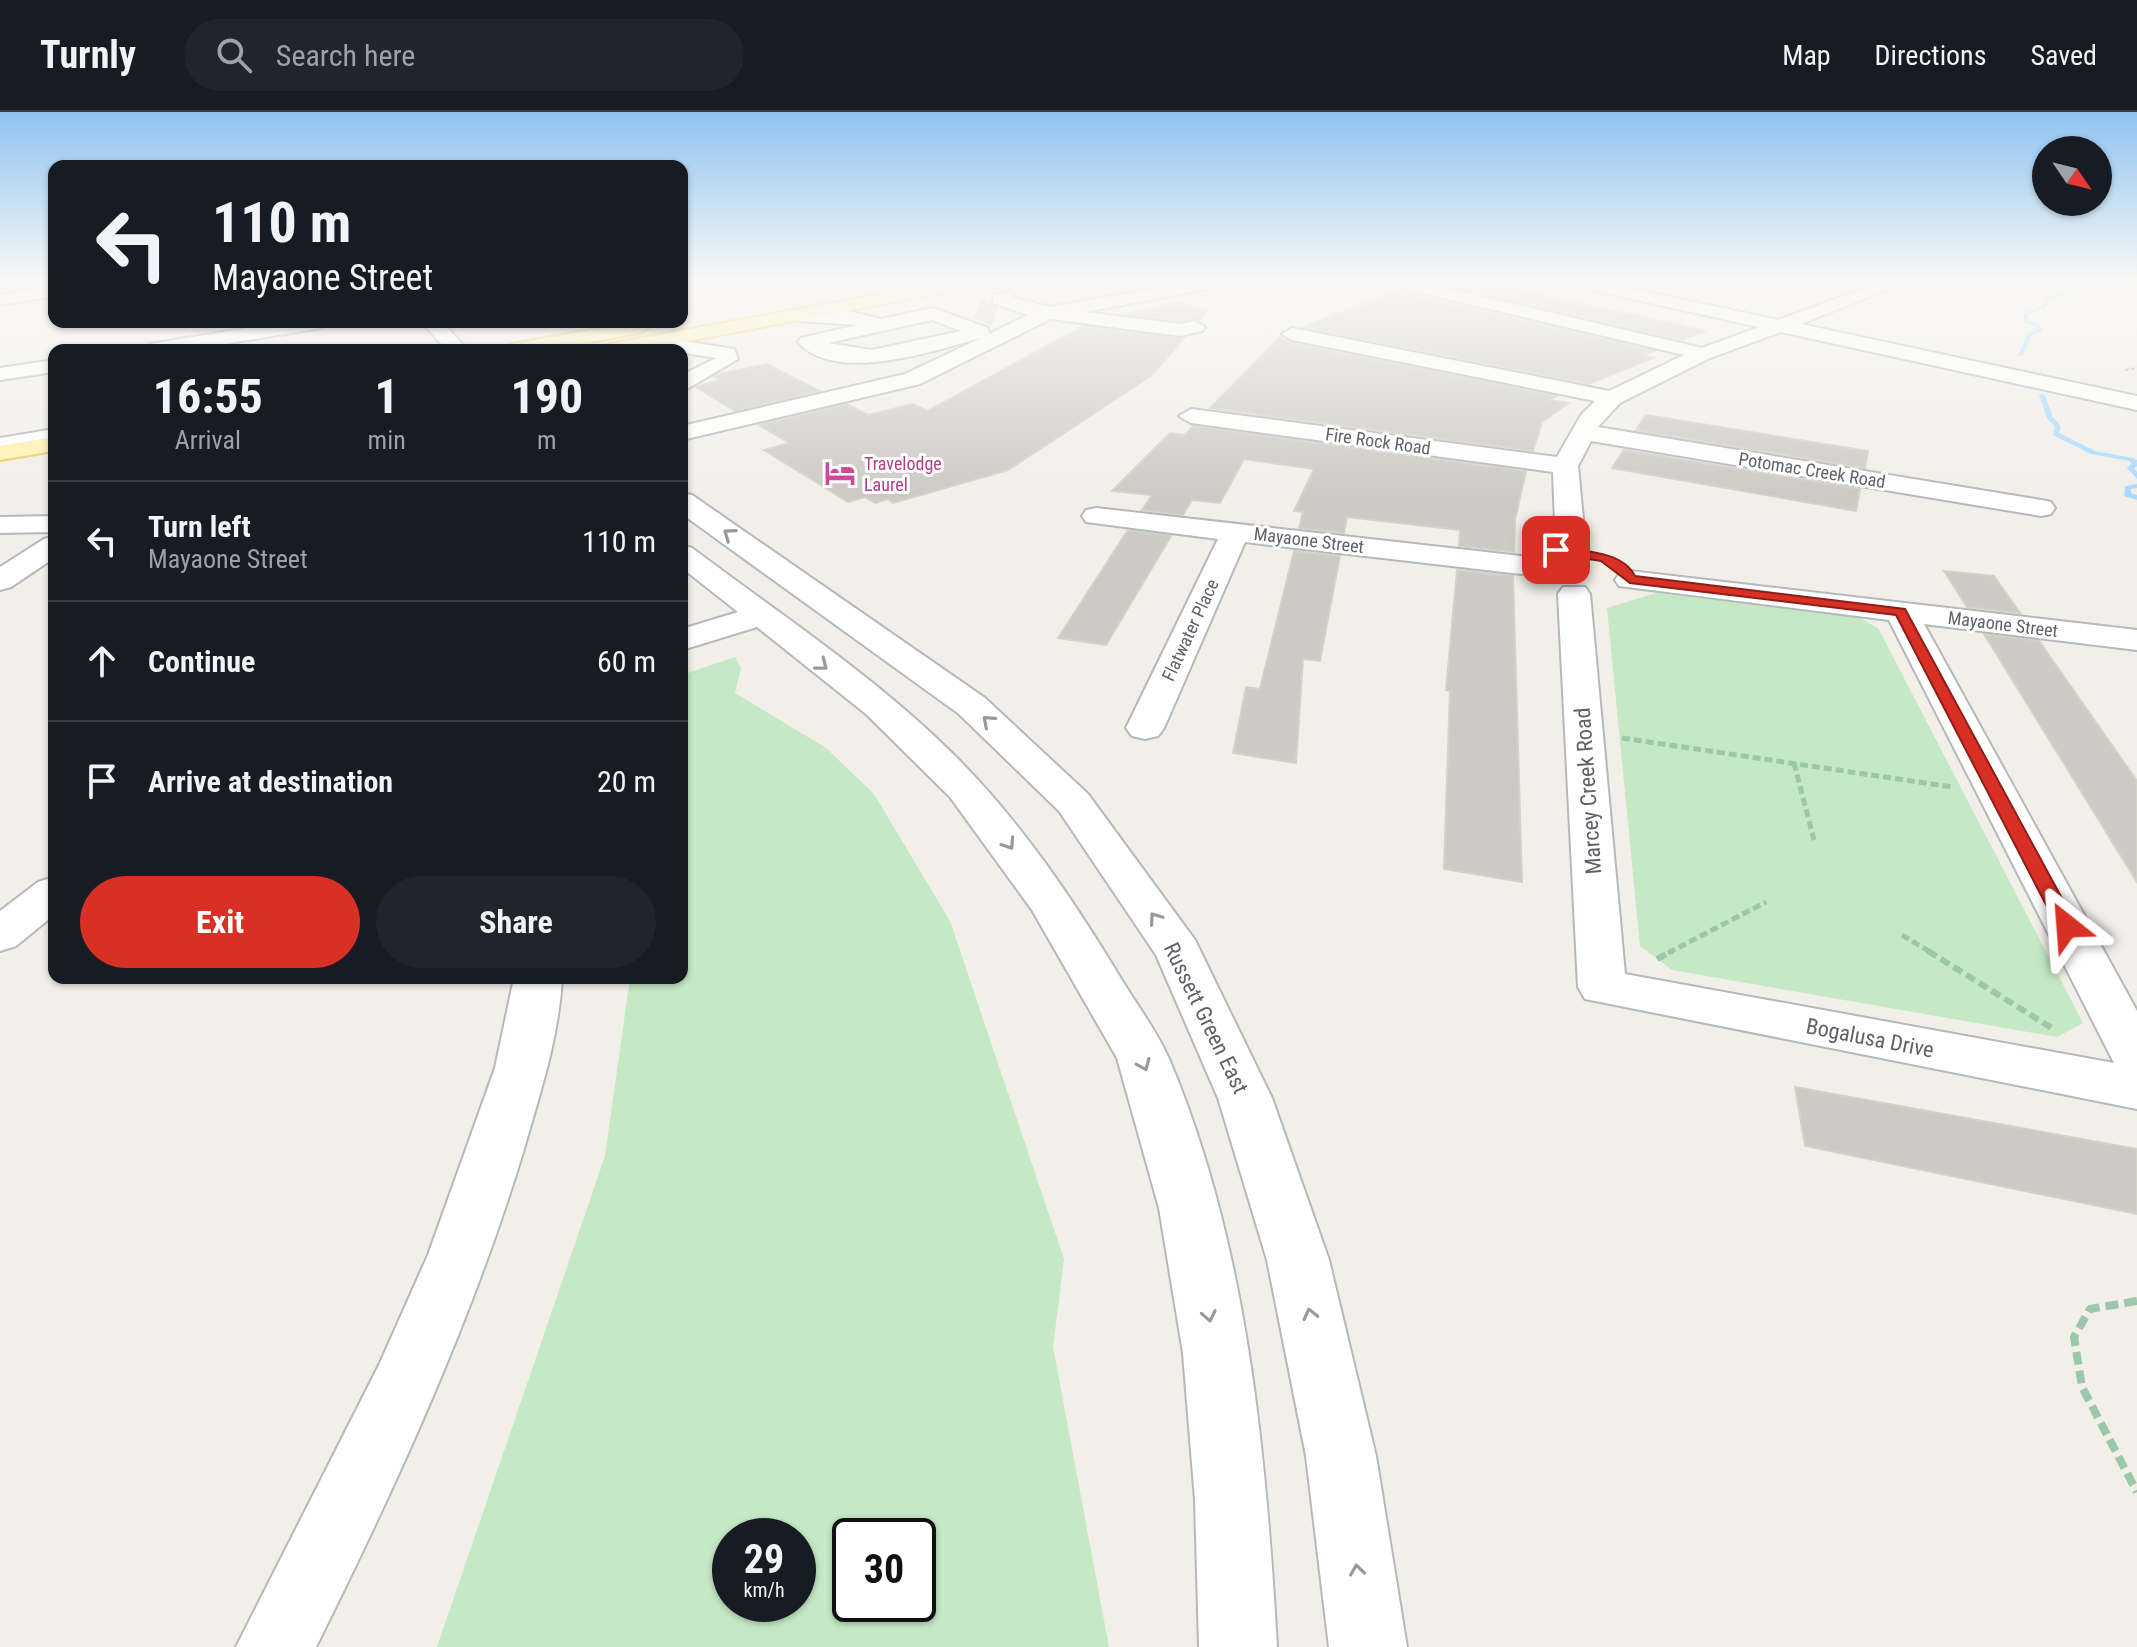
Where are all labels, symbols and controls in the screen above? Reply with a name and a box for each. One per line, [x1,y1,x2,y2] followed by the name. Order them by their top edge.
[184,19,744,91] search box
[40,33,136,77] text: Turnly
[212,33,256,77] icon: search
[276,38,415,73] text: Search here
[1782,39,1831,72] text: Map
[1875,39,1986,72] text: Directions
[2030,39,2097,72] text: Saved
[2032,136,2112,216] north arrow
[2032,136,2112,216] map controls
[212,190,351,256] text: 110 m
[80,192,184,296] icon: left
[212,257,433,299] text: Mayaone Street
[153,368,263,425] text: 16:55
[375,368,399,425] text: 1
[510,368,583,425] text: 190
[1324,423,1432,459] street label: Fire Rock Road
[175,425,241,455] text: Arrival
[368,425,406,455] text: min
[537,425,557,455] text: m
[1737,448,1887,492] street label: Potomac Creek Road
[864,453,942,495] place label: Travelodge Laurel
[823,456,857,490] hotel icon: Travelodge Laurel
[148,509,251,544] text: Turn left
[1522,516,1590,584] pin
[80,519,124,563] icon: left
[1253,523,1365,557] street label: Mayaone Street
[582,524,656,559] text: 110 m
[1534,528,1578,572] icon: arrive
[723,529,737,544] one-way arrow
[148,544,308,574] text: Mayaone Street
[1157,576,1223,684] street label: Flatwater Place
[1947,607,2059,641] street label: Mayaone Street
[80,639,124,683] icon: ahead
[148,644,255,679] text: Continue
[597,644,656,679] text: 60 m
[813,655,828,669] one-way arrow
[1570,707,1606,875] street label: Marcey Creek Road
[982,716,997,730] one-way arrow
[80,759,124,803] icon: arrive
[148,764,393,799] text: Arrive at destination
[597,764,656,799] text: 20 m
[999,835,1014,849] one-way arrow
[80,876,360,968] button: Exit
[376,876,656,968] button: Share
[2025,884,2109,968] position arrow
[1150,912,1165,927] one-way arrow
[1159,939,1253,1097] street label: Russett Green East
[1804,1013,1936,1063] street label: Bogalusa Drive
[1134,1057,1151,1071] one-way arrow
[1302,1308,1319,1322] one-way arrow
[1200,1310,1217,1323] one-way arrow
[832,1518,936,1622] speed limit sign: 30
[744,1536,784,1583] text: 29
[1349,1563,1366,1577] one-way arrow
[743,1578,785,1602] text: km/h

